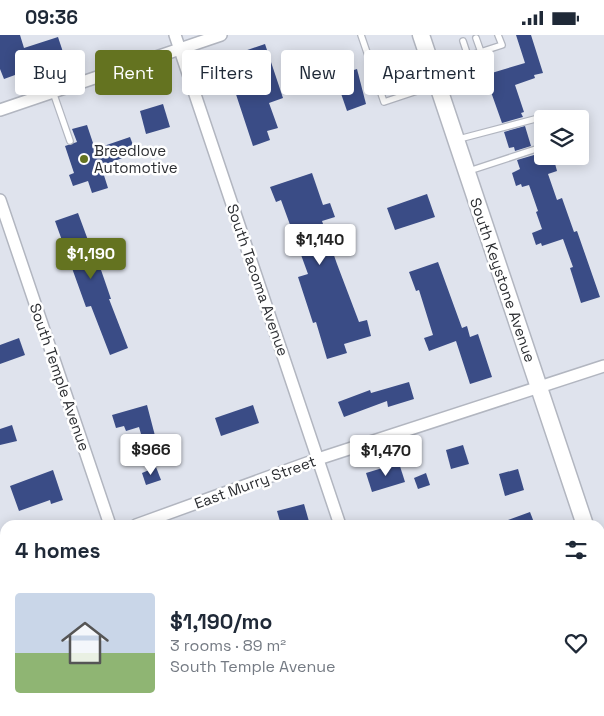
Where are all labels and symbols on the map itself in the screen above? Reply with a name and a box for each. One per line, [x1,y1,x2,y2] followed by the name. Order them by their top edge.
[94,141,178,177] place label: Breedlove Automotive
[78,153,90,165] marker: Breedlove Automotive
[466,195,540,365] street label: South Keystone Avenue
[223,201,293,359] street label: South Tacoma Avenue
[279,223,361,266] pin: $1,140
[50,237,132,280] pin: $1,190
[26,301,94,454] street label: South Temple Avenue
[121,433,181,476] pin: $966
[345,435,427,477] pin: $1,470
[192,451,318,513] street label: East Murry Street

